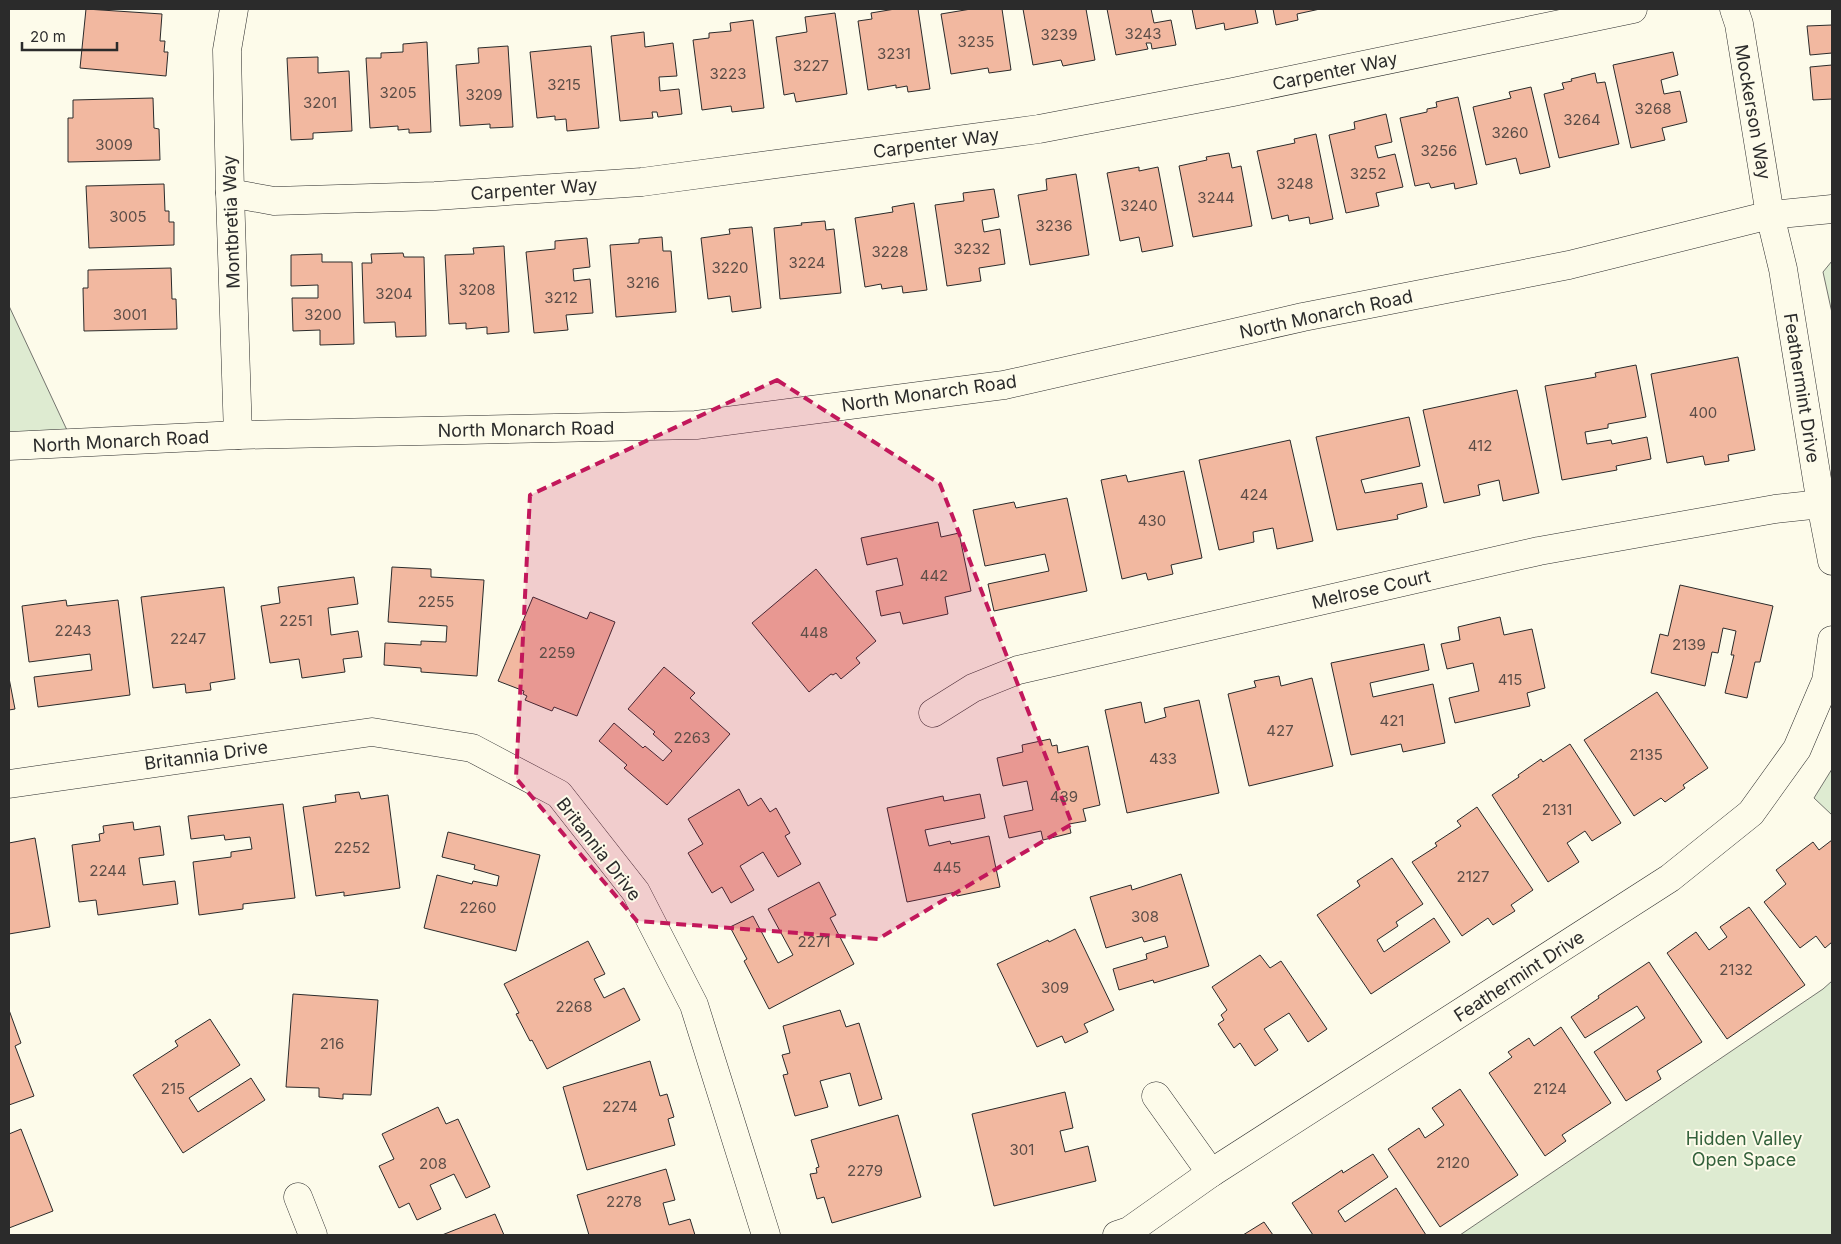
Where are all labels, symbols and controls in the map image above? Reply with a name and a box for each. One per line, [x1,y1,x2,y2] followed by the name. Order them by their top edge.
[22,20,118,52] scale bar
[1124,24,1162,43] house number: 3243
[1041,25,1077,44] house number: 3239
[30,27,66,46] text: 20 m
[958,32,994,51] house number: 3235
[1731,43,1775,181] street label: Mockerson Way
[877,44,911,63] house number: 3231
[1271,47,1399,95] street label: Carpenter Way
[793,56,829,75] house number: 3227
[710,64,746,83] house number: 3223
[547,75,581,94] house number: 3215
[380,83,417,102] house number: 3205
[465,85,503,104] house number: 3209
[303,93,337,112] house number: 3201
[1635,99,1672,118] house number: 3268
[1563,110,1601,129] house number: 3264
[1491,123,1529,142] house number: 3260
[872,124,1000,162] street label: Carpenter Way
[95,135,133,154] house number: 3009
[1421,141,1457,160] house number: 3256
[218,155,244,289] street label: Montbretia Way
[1350,164,1386,183] house number: 3252
[470,174,598,204] street label: Carpenter Way
[1276,174,1314,193] house number: 3248
[1197,188,1235,207] house number: 3244
[1120,196,1158,215] house number: 3240
[109,207,147,226] house number: 3005
[1036,216,1072,235] house number: 3236
[954,239,990,258] house number: 3232
[872,242,908,261] house number: 3228
[788,253,826,272] house number: 3224
[711,258,749,277] house number: 3220
[626,273,660,292] house number: 3216
[458,280,496,299] house number: 3208
[375,284,413,303] house number: 3204
[1237,285,1415,343] street label: North Monarch Road
[544,288,578,307] house number: 3212
[113,305,147,324] house number: 3001
[304,305,342,324] house number: 3200
[1780,312,1824,464] street label: Feathermint Drive
[840,370,1018,416] street label: North Monarch Road
[1689,403,1717,422] house number: 400
[437,417,615,441] street label: North Monarch Road
[32,426,210,456] street label: North Monarch Road
[1468,436,1492,455] house number: 412
[1240,485,1268,504] house number: 424
[1138,511,1166,530] house number: 430
[1310,565,1432,613] street label: Melrose Court
[920,566,948,585] house number: 442
[418,592,454,611] house number: 2255
[279,611,313,630] house number: 2251
[54,621,92,640] house number: 2243
[800,623,828,642] house number: 448
[170,629,206,648] house number: 2247
[1672,635,1706,654] house number: 2139
[539,643,575,662] house number: 2259
[1498,670,1522,689] house number: 415
[1380,711,1404,730] house number: 421
[1266,721,1294,740] house number: 427
[674,728,710,747] house number: 2263
[143,736,269,774] street label: Britannia Drive
[1629,745,1663,764] house number: 2135
[1149,749,1177,768] house number: 433
[1050,787,1078,806] house number: 439
[552,793,646,905] street label: Britannia Drive
[1542,800,1572,819] house number: 2131
[334,838,370,857] house number: 2252
[933,858,961,877] house number: 445
[89,861,127,880] house number: 2244
[1457,867,1489,886] house number: 2127
[459,898,497,917] house number: 2260
[1131,907,1159,926] house number: 308
[1450,926,1588,1026] street label: Feathermint Drive
[798,932,830,951] house number: 2271
[1719,960,1753,979] house number: 2132
[1041,978,1069,997] house number: 309
[556,997,592,1016] house number: 2268
[320,1034,344,1053] house number: 216
[161,1079,185,1098] house number: 215
[1533,1079,1567,1098] house number: 2124
[602,1097,638,1116] house number: 2274
[1686,1128,1802,1170] park label: Hidden Valley Open Space
[1010,1140,1034,1159] house number: 301
[1436,1153,1470,1172] house number: 2120
[419,1154,447,1173] house number: 208
[847,1161,883,1180] house number: 2279
[606,1192,642,1211] house number: 2278

